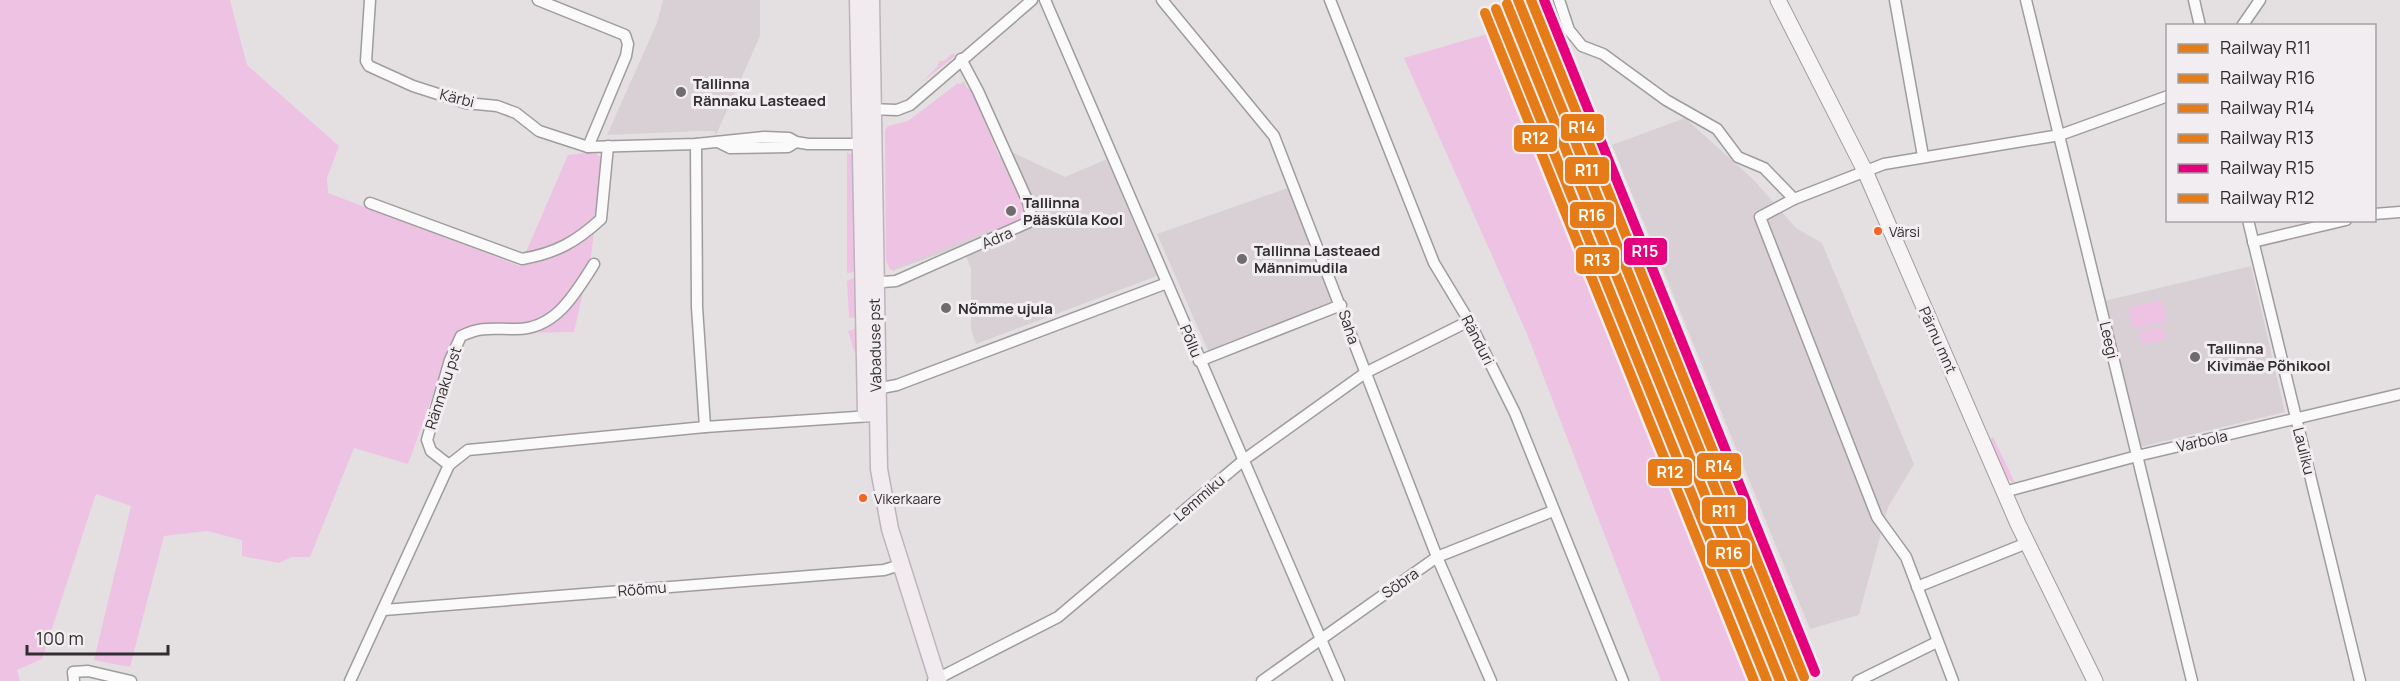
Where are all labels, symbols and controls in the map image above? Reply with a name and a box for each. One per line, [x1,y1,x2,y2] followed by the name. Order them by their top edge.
[2166,24,2376,222] legend
[2220,35,2311,59] text: Railway R11
[2220,65,2315,89] text: Railway R16
[693,73,826,111] place label: Tallinna Rännaku Lasteaed
[437,84,477,112] street label: Kärbi
[674,85,688,99] marker: Tallinna Rännaku Lasteaed
[2220,95,2315,119] text: Railway R14
[1560,113,1605,142] line badge: R14
[1568,116,1596,138] text: R14
[1513,124,1558,153] line badge: R12
[2220,125,2314,149] text: Railway R13
[1521,127,1549,149] text: R12
[2220,155,2314,179] text: Railway R15
[1564,156,1610,185] line badge: R11
[1575,159,1599,181] text: R11
[2220,185,2314,209] text: Railway R12
[1023,192,1123,230] place label: Tallinna Pääsküla Kool
[1569,201,1615,229] line badge: R16
[1004,204,1018,218] marker: Tallinna Pääsküla Kool
[1578,204,1606,226] text: R16
[978,222,1016,254] street label: Adra
[1889,222,1920,241] place label: Värsi
[1872,225,1884,237] marker: Värsi
[1623,237,1668,266] line badge: R15
[1254,240,1380,278] place label: Tallinna Lasteaed Männimudila
[1632,240,1658,262] text: R15
[1575,246,1620,275] line badge: R13
[1584,249,1610,271] text: R13
[1235,252,1249,266] marker: Tallinna Lasteaed Männimudila
[864,298,886,392] street label: Vabaduse pst
[958,298,1053,319] place label: Nõmme ujula
[939,301,953,315] marker: Nõmme ujula
[1914,303,1962,377] street label: Pärnu mnt
[1333,307,1365,347] street label: Saha
[1457,311,1499,369] street label: Ränduri
[2095,319,2123,361] street label: Leegi
[1175,321,1207,361] street label: Põllu
[2207,338,2331,376] place label: Tallinna Kivimäe Põhikool
[420,344,466,432] street label: Rännaku pst
[2188,350,2202,364] marker: Tallinna Kivimäe Põhikool
[2174,425,2230,457] street label: Varbola
[2288,425,2320,477] street label: Lauliku
[1696,452,1742,480] line badge: R14
[1705,455,1733,477] text: R14
[1647,458,1693,487] line badge: R12
[1656,461,1684,483] text: R12
[1169,470,1229,526] street label: Lemmiku
[874,489,941,508] place label: Vikerkaare
[857,492,869,504] marker: Vikerkaare
[1701,496,1747,525] line badge: R11
[1712,500,1736,522] text: R11
[1706,539,1751,568] line badge: R16
[1715,542,1743,564] text: R16
[1377,563,1423,603] street label: Sõbra
[617,576,667,602] street label: Rõõmu
[27,618,168,656] scale bar
[36,626,84,650] text: 100 m

